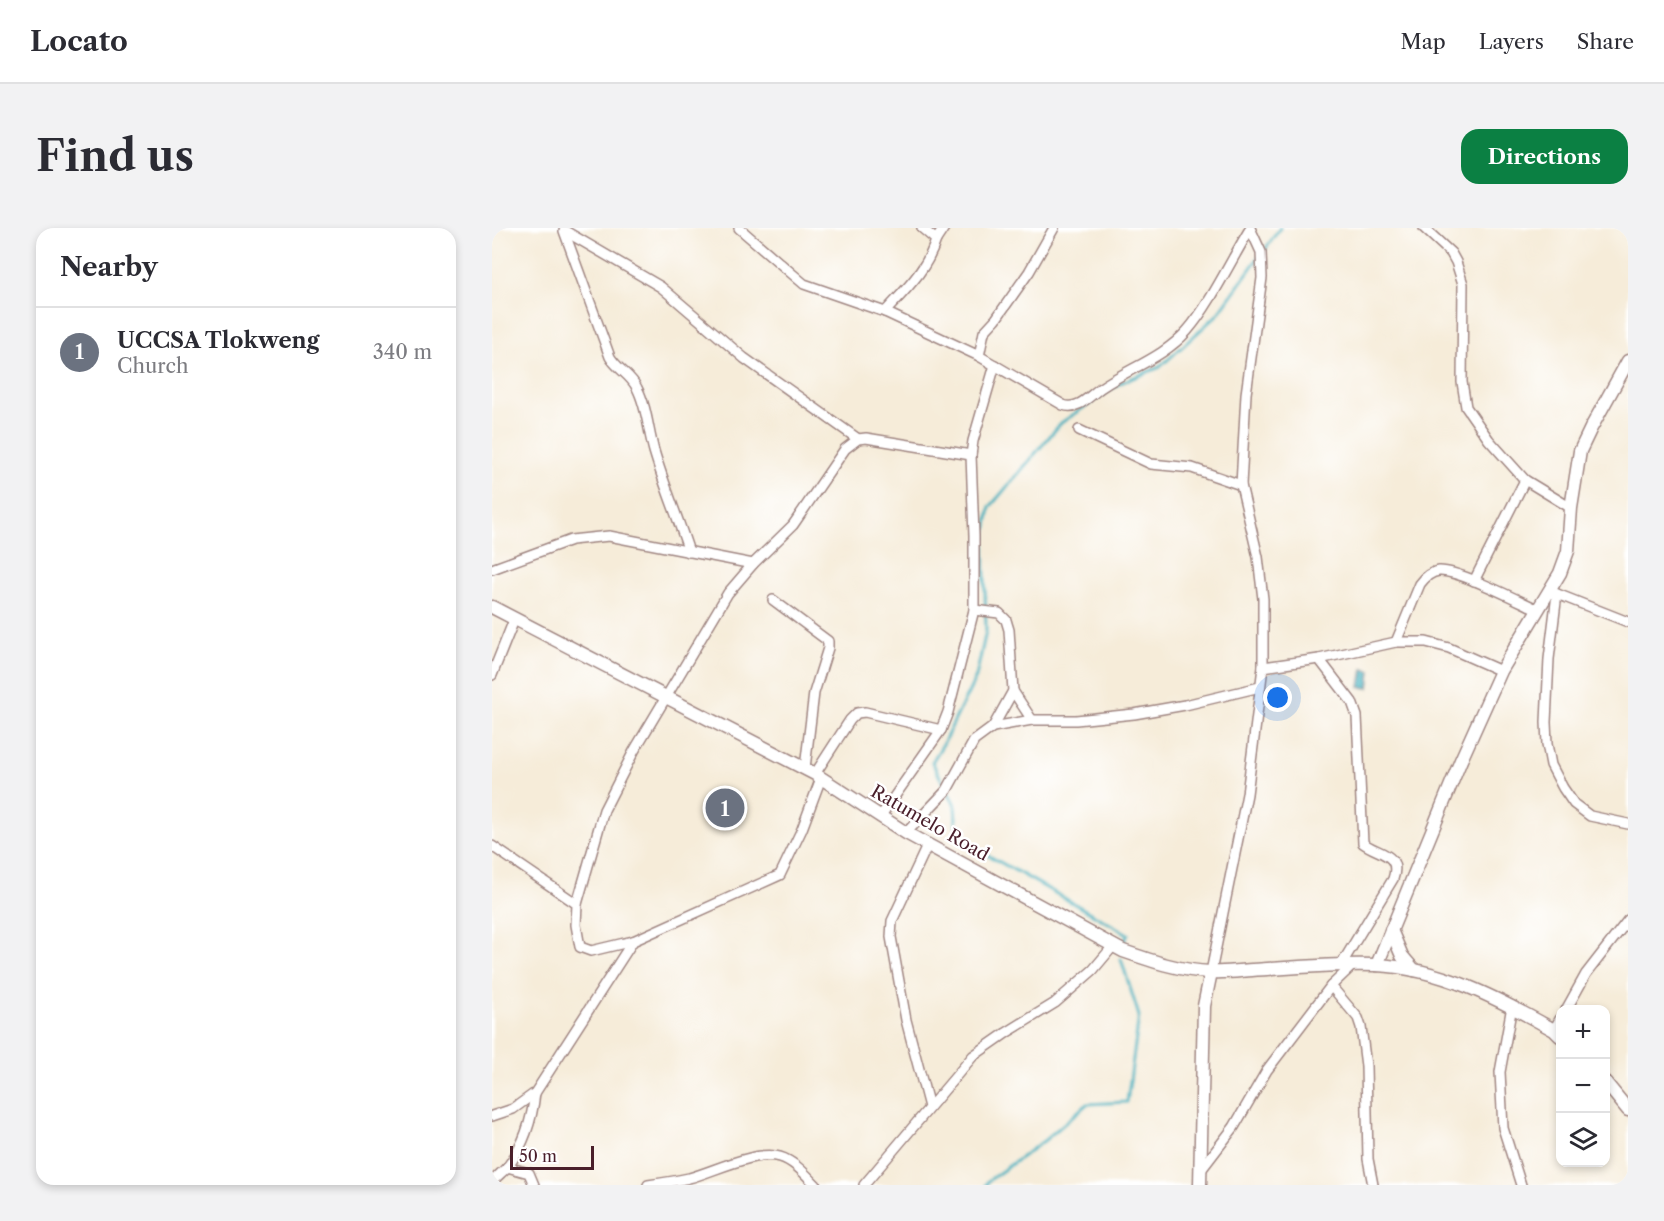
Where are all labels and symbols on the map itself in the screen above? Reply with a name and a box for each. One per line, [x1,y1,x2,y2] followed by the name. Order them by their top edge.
[1263,683,1292,712] your location
[867,780,993,866] street label: Ratumelo Road
[706,786,744,830] pin: 1
[510,1143,594,1170] scale bar

